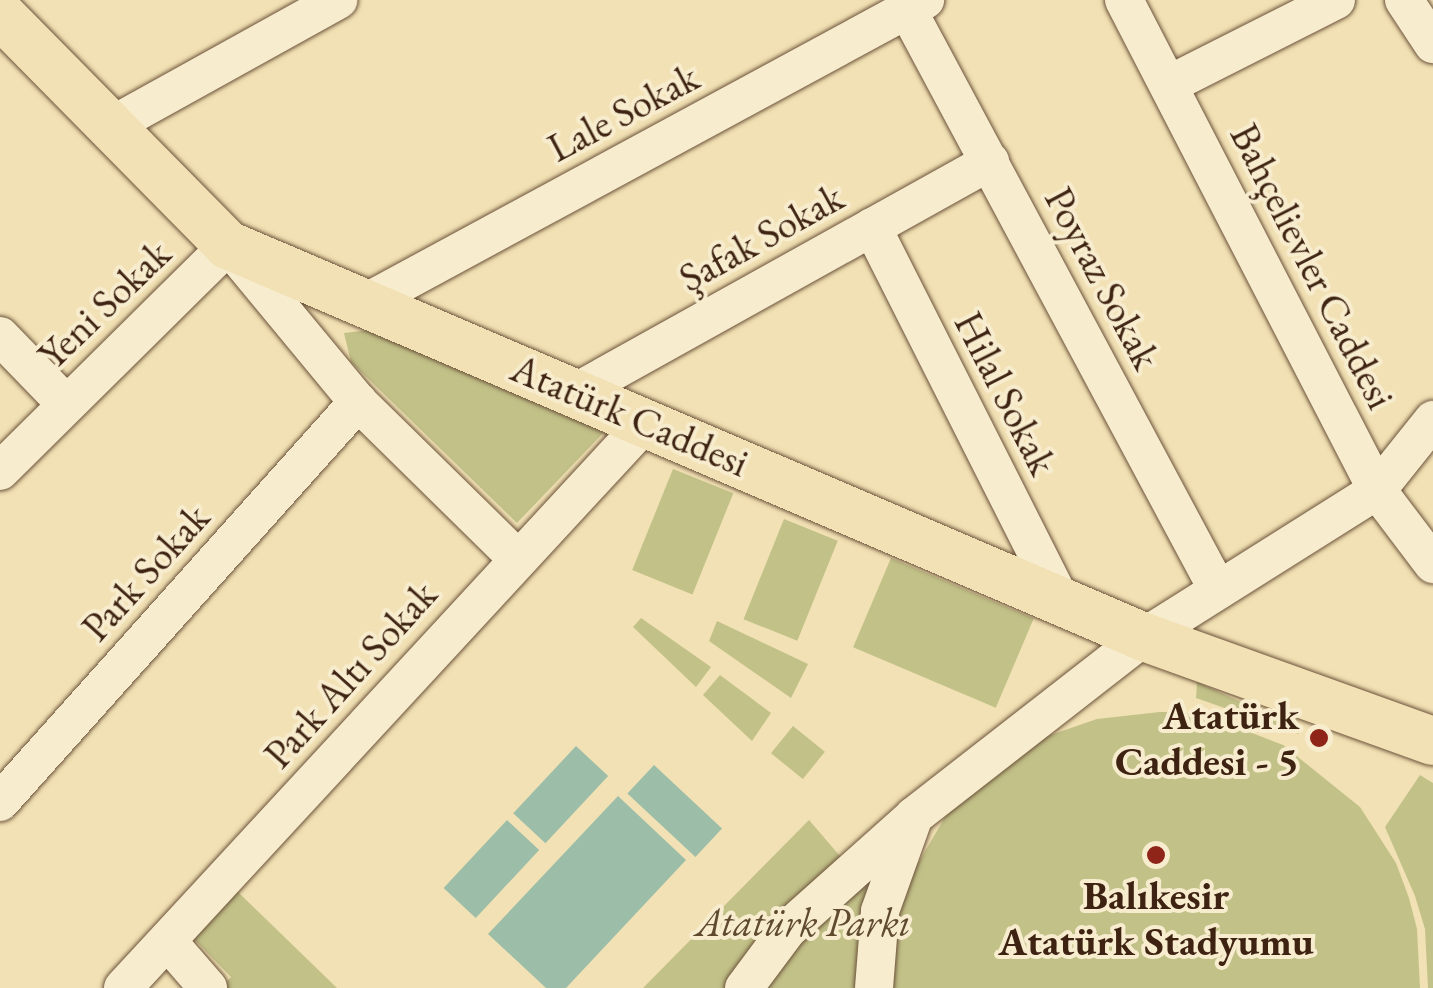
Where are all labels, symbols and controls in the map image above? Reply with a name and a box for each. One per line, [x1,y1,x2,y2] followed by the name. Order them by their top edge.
[539,52,707,172] street label: Lale Sokak
[1220,116,1406,416] street label: Bahçelievler Caddesi
[671,172,851,302] street label: Şafak Sokak
[1035,179,1171,377] street label: Poyraz Sokak
[28,229,180,379] street label: Yeni Sokak
[945,303,1067,483] street label: Hilal Sokak
[504,343,756,487] street label: Atatürk Caddesi
[71,494,219,650] street label: Park Sokak
[254,571,446,777] street label: Park Altı Sokak
[1115,691,1299,785] place label: Atatürk Caddesi - 5
[1308,727,1330,749] marker: Atatürk Caddesi - 5
[1145,844,1167,866] marker: Balıkesir Atatürk Stadyumu
[998,871,1314,965] place label: Balıkesir Atatürk Stadyumu
[695,898,911,946] park label: Atatürk Parkı

